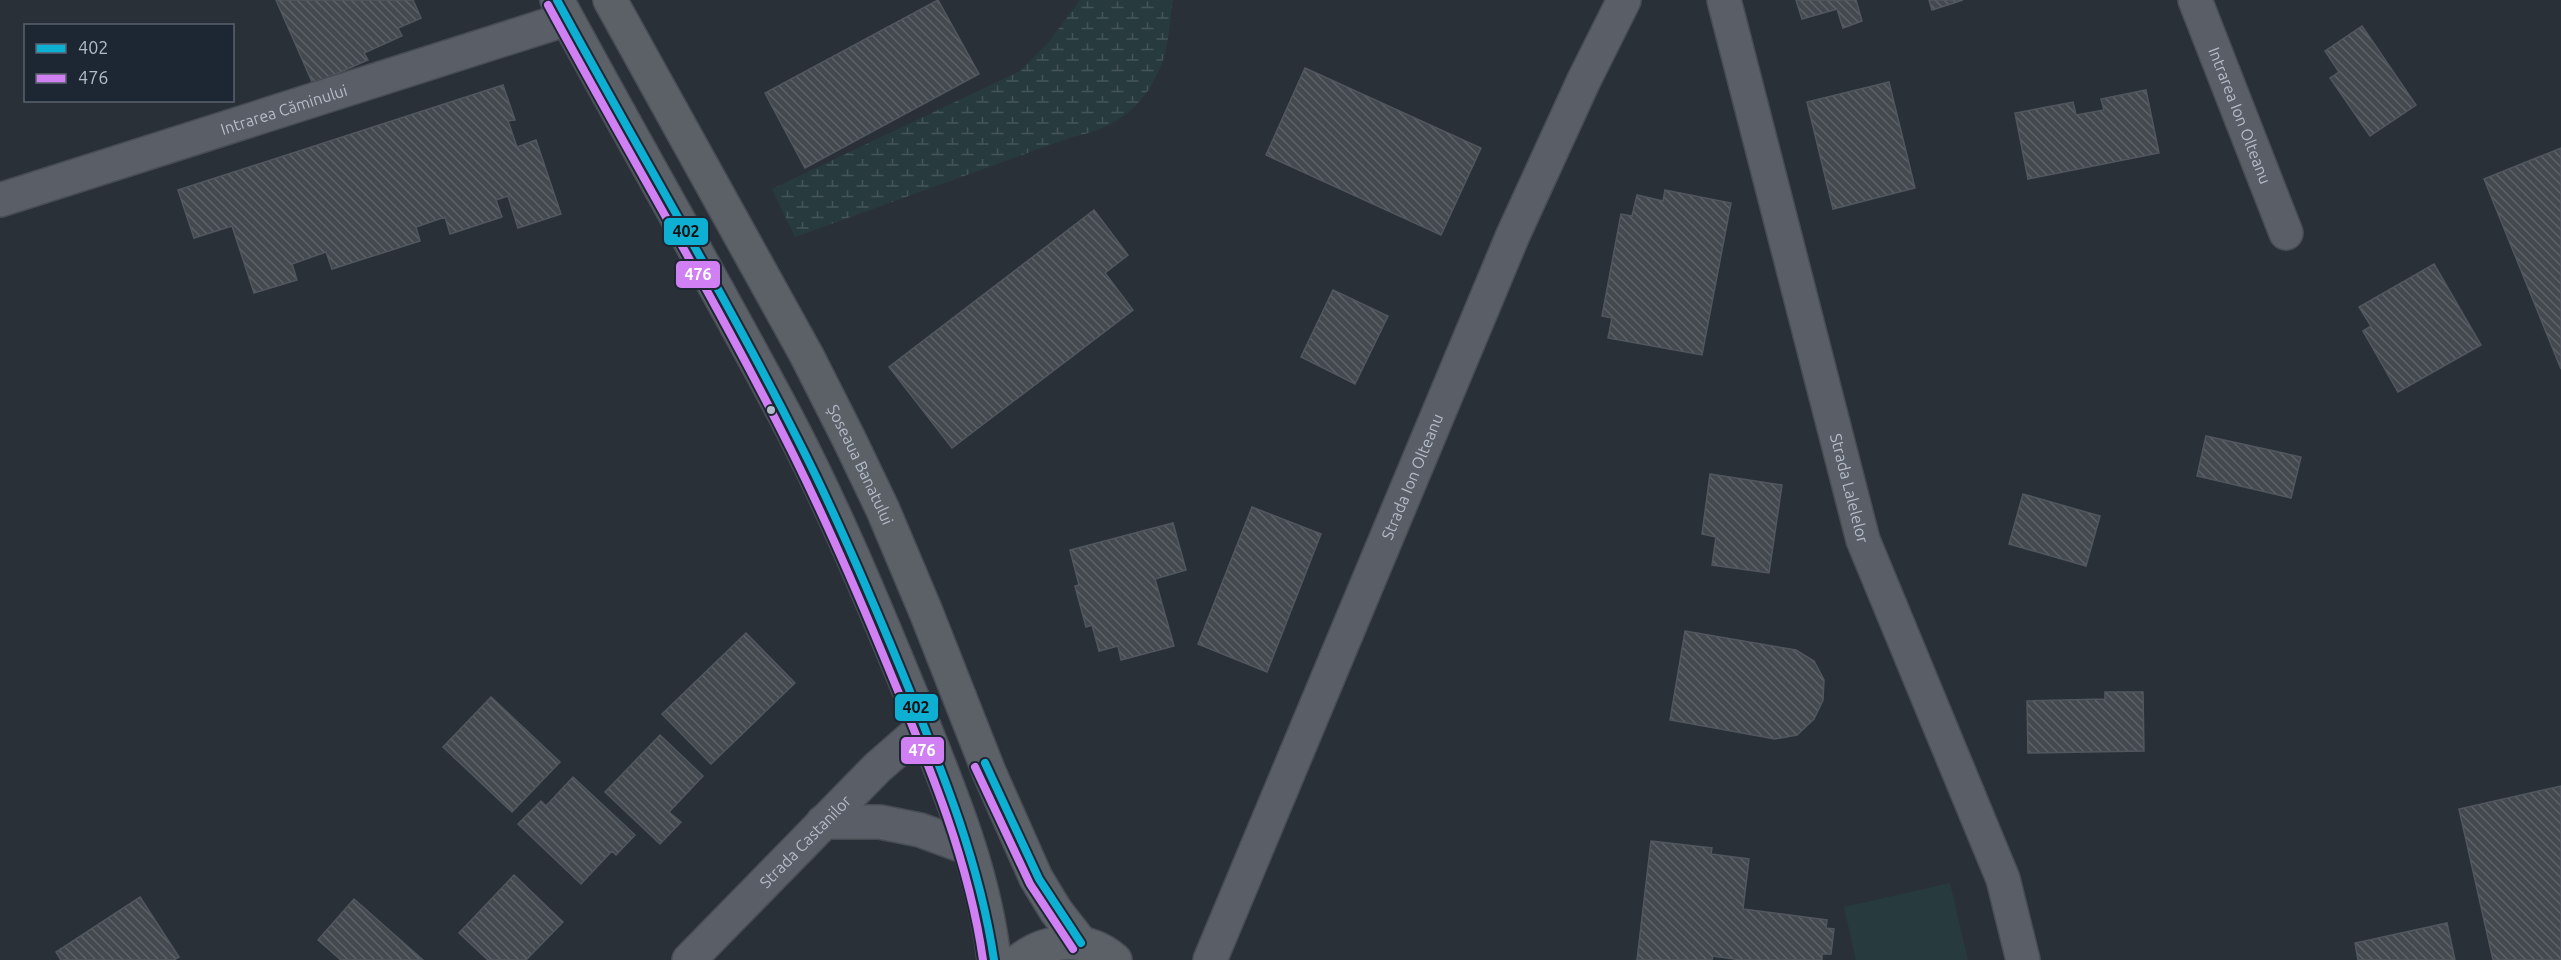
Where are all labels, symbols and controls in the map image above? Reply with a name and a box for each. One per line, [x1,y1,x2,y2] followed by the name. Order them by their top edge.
[24,24,234,102] legend
[78,37,108,57] text: 402
[2205,45,2275,186] street label: Intrarea Ion Olteanu
[78,67,108,87] text: 476
[218,81,349,138] street label: Intrarea Căminului
[663,217,709,246] line badge: 402
[672,222,700,240] text: 402
[675,260,721,289] line badge: 476
[684,265,712,283] text: 476
[824,401,897,527] street label: Șoseaua Banatului
[765,404,777,416] unlabelled marker
[1378,411,1446,542] street label: Strada Ion Olteanu
[1827,431,1872,545] street label: Strada Lalelelor
[894,693,939,722] line badge: 402
[902,698,930,716] text: 402
[900,736,945,765] line badge: 476
[908,741,936,759] text: 476
[756,791,854,891] street label: Strada Castanilor

